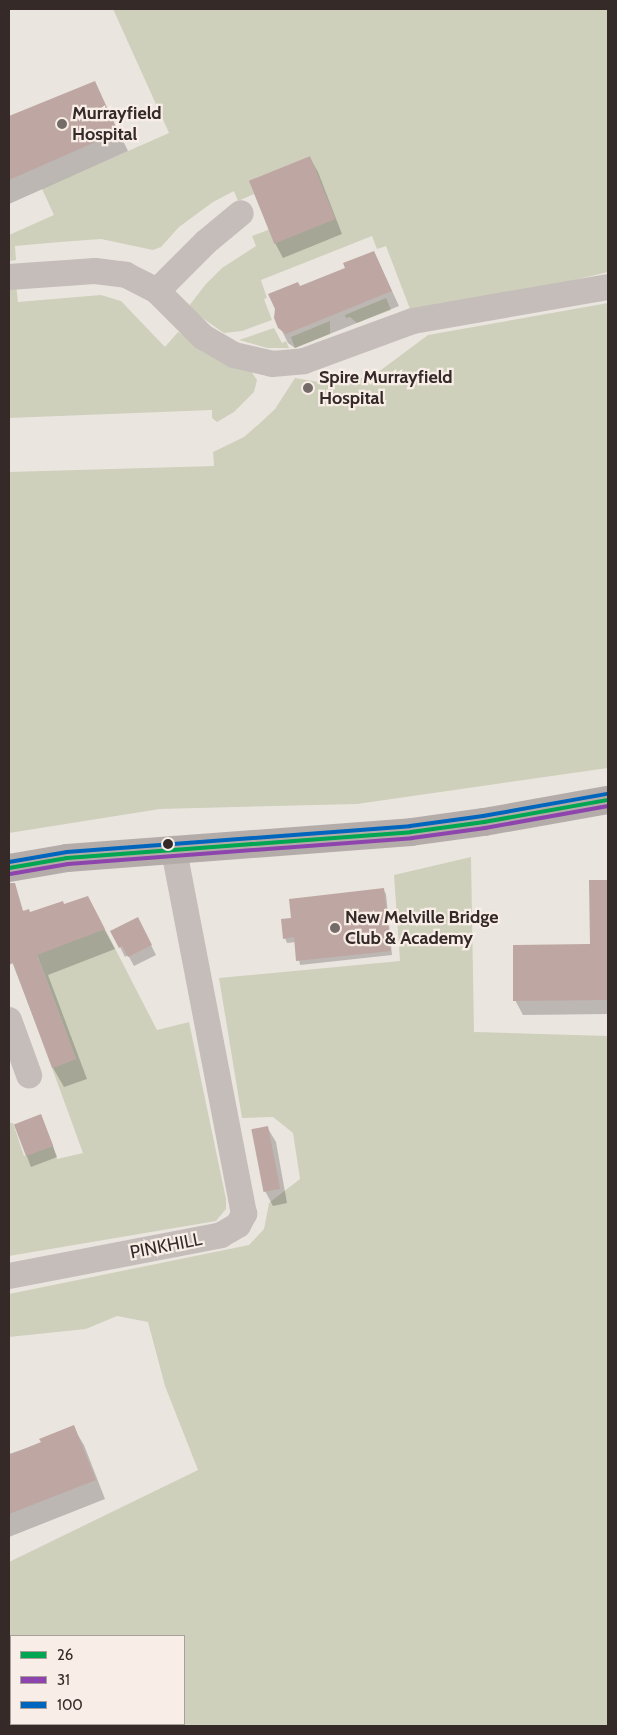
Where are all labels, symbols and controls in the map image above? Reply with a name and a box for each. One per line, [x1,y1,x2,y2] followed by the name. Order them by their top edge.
[72,103,162,146] place label: Murrayfield Hospital
[56,118,68,130] marker: Murrayfield Hospital
[319,367,453,409] place label: Spire Murrayfield Hospital
[301,381,315,395] marker: Spire Murrayfield Hospital
[163,839,173,849] unlabelled marker
[345,907,498,950] place label: New Melville Bridge Club & Academy
[329,922,341,934] marker: New Melville Bridge Club & Academy
[128,1228,204,1264] street label: PINKHILL
[10,1635,185,1725] legend
[57,1646,73,1664] text: 26
[57,1671,70,1689] text: 31
[57,1696,83,1714] text: 100

